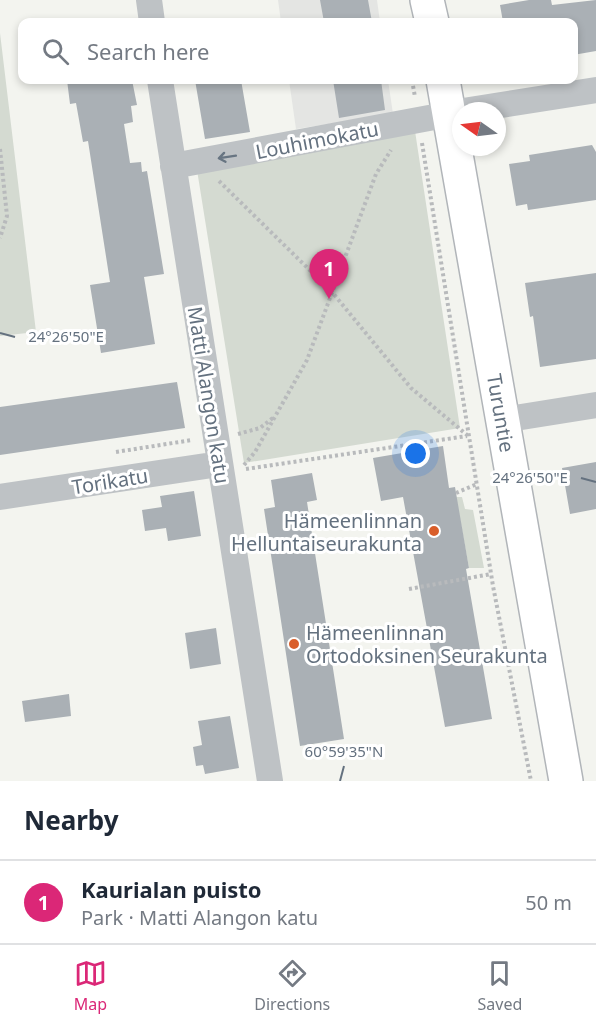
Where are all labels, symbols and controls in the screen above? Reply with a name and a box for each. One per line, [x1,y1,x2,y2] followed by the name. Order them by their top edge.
[18,18,578,84] search box
[39,35,72,68] icon: search
[87,36,209,66] text: Search here
[452,102,506,156] north arrow
[253,115,381,165] street label: Louhimokatu
[218,152,237,163] one-way arrow
[310,250,348,299] pin: 1
[182,304,236,486] street label: Matti Alangon katu
[28,326,104,346] text: 24°26'50"E
[481,372,522,454] street label: Turuntie
[401,439,430,468] your location
[70,462,150,500] street label: Torikatu
[492,467,568,487] text: 24°26'50"E
[231,507,422,557] place label: Hämeenlinnan Helluntaiseurakunta
[427,524,441,538] marker: Hämeenlinnan Helluntaiseurakunta
[306,619,548,669] place label: Hämeenlinnan Ortodoksinen Seurakunta
[287,637,301,651] marker: Hämeenlinnan Ortodoksinen Seurakunta
[305,741,383,761] text: 60°59'35"N
[24,802,119,838] text: Nearby
[81,874,262,904] text: Kaurialan puisto
[38,889,49,916] text: 1
[525,889,572,916] text: 50 m
[81,904,318,931] text: Park · Matti Alangon katu
[74,957,107,1015] tab: Map
[254,957,330,1015] tab: Directions
[478,957,522,1015] tab: Saved

